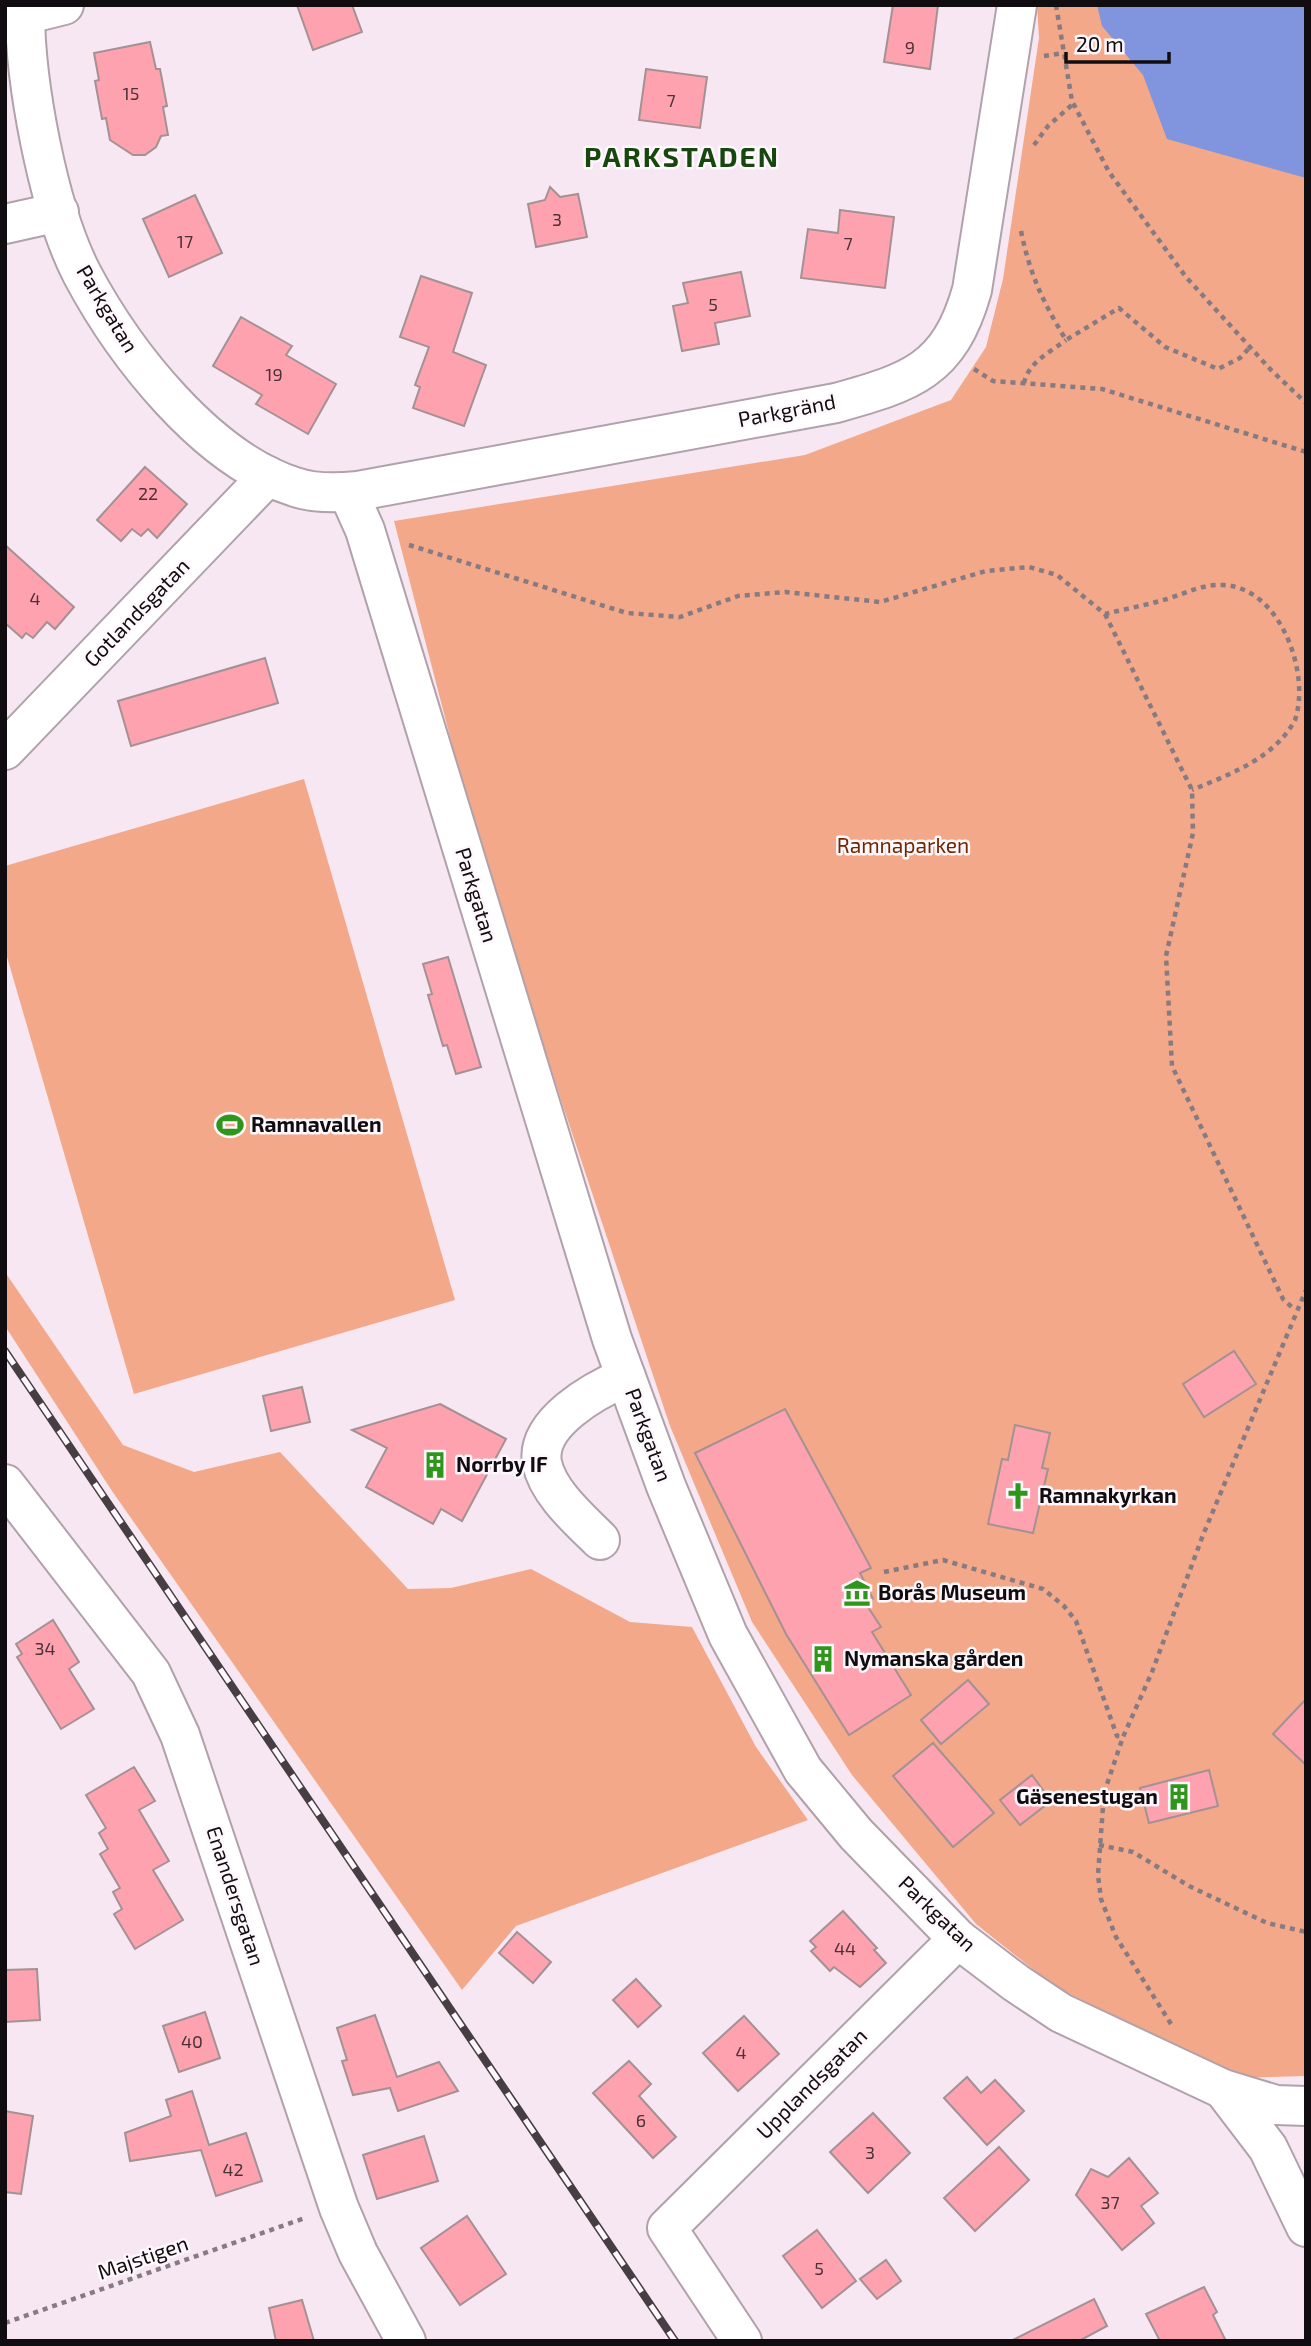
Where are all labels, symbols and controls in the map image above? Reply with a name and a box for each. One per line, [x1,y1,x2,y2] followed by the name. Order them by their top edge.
[1066,21,1169,65] scale bar
[1076,31,1124,56] text: 20 m
[905,36,915,58] house number: 9
[123,82,139,104] house number: 15
[666,89,676,111] house number: 7
[584,139,780,173] district label: PARKSTADEN
[552,208,562,230] house number: 3
[177,230,193,252] house number: 17
[843,232,853,254] house number: 7
[72,260,144,357] street label: Parkgatan
[708,293,718,315] house number: 5
[265,363,283,385] house number: 19
[736,388,838,431] street label: Parkgränd
[138,482,158,504] house number: 22
[78,553,194,671] street label: Gotlandsgatan
[29,587,41,609] house number: 4
[837,832,969,857] park label: Ramnaparken
[451,844,504,945] street label: Parkgatan
[215,1110,245,1140] sports icon: Ramnavallen
[251,1111,382,1136] place label: Ramnavallen
[621,1384,678,1485] street label: Parkgatan
[420,1450,450,1480] building icon: Norrby IF
[456,1451,548,1477] place label: Norrby IF
[1003,1481,1033,1511] church icon: Ramnakyrkan
[1039,1482,1177,1508] place label: Ramnakyrkan
[842,1578,872,1608] museum icon: Borås Museum
[878,1579,1026,1604] place label: Borås Museum
[34,1637,56,1659] house number: 34
[808,1644,838,1674] building icon: Nymanska gården
[844,1645,1023,1671] place label: Nymanska gården
[1164,1782,1194,1812] building icon: Gäsenestugan
[1016,1783,1158,1808] place label: Gäsenestugan
[202,1823,271,1968] street label: Enandersgatan
[894,1870,982,1956] street label: Parkgatan
[834,1937,856,1959] house number: 44
[751,2023,871,2143] street label: Upplandsgatan
[181,2030,203,2052] house number: 40
[735,2041,747,2063] house number: 4
[636,2109,646,2131] house number: 6
[865,2141,875,2163] house number: 3
[222,2158,244,2180] house number: 42
[1100,2191,1120,2213] house number: 37
[94,2229,191,2285] street label: Majstigen
[814,2257,824,2279] house number: 5

